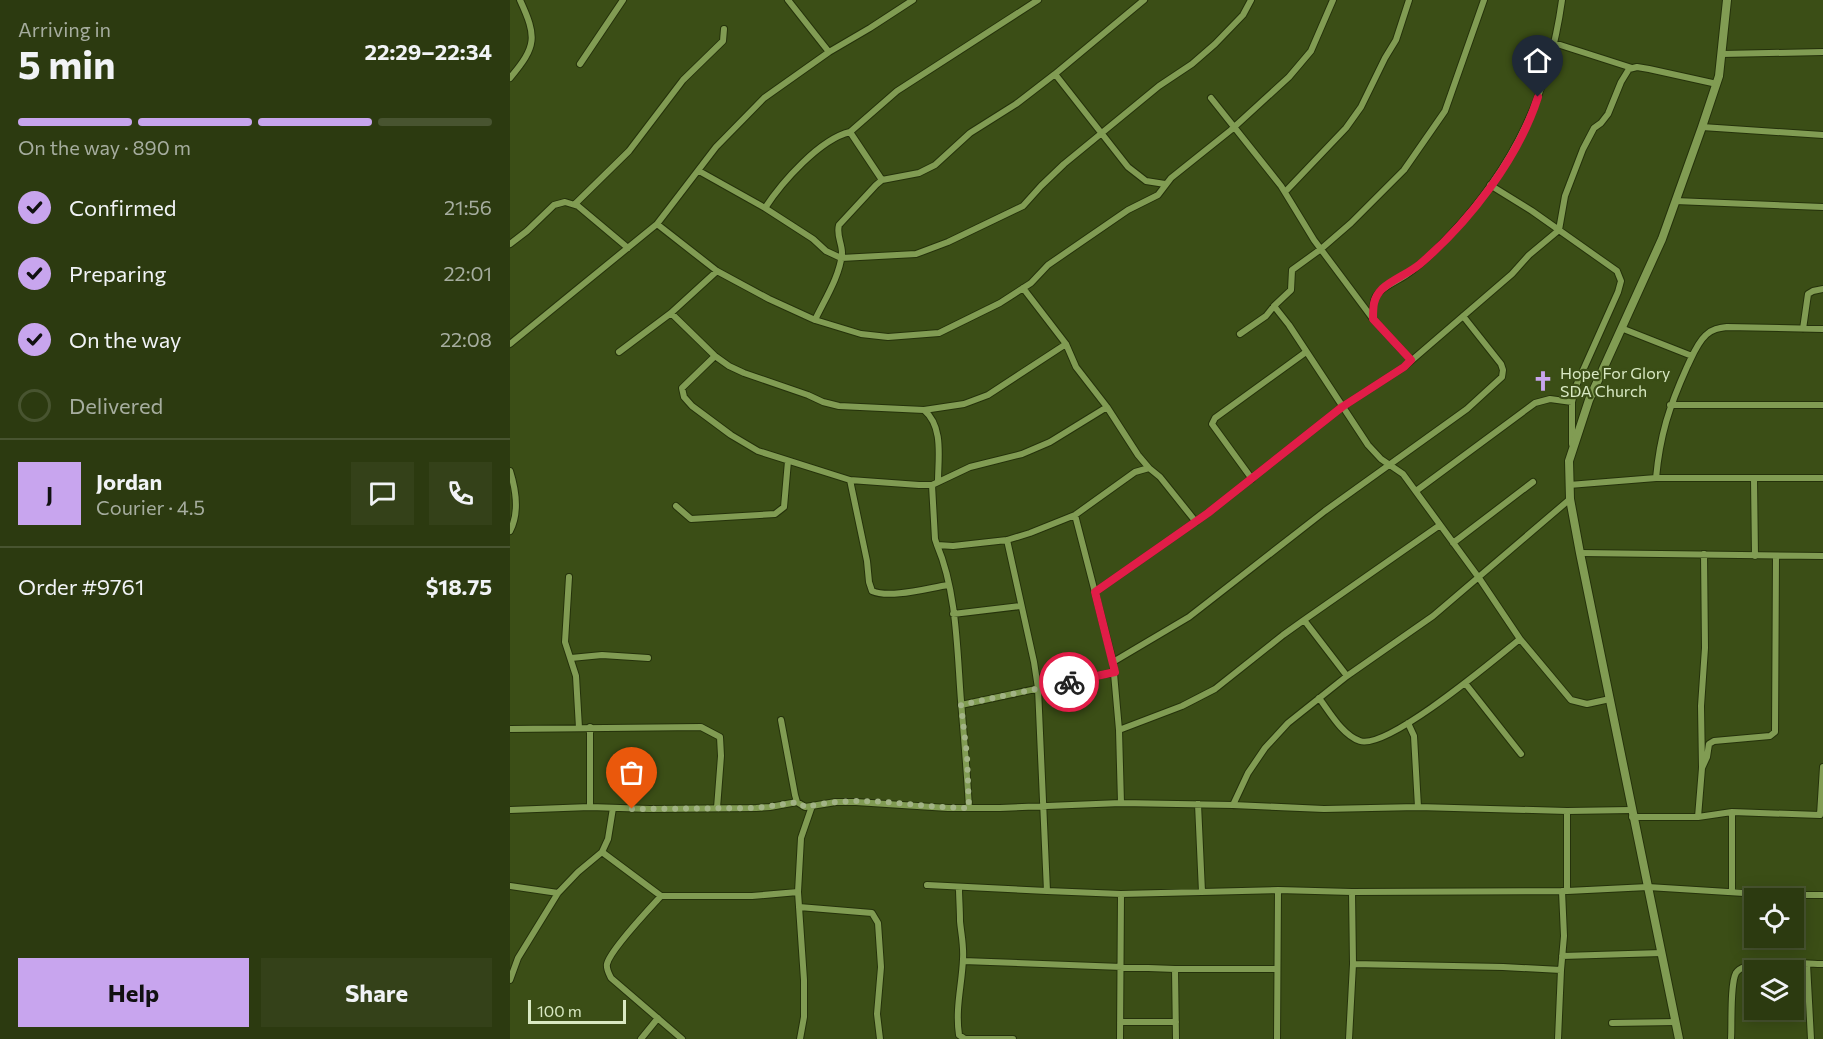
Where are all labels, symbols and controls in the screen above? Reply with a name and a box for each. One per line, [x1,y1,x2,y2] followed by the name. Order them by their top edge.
[18,17,111,41] text: Arriving in
[1512,35,1563,97] pin
[365,38,492,65] text: 22:29–22:34
[18,39,116,87] text: 5 min
[1521,44,1554,77] icon: home
[18,135,191,159] text: On the way · 890 m
[18,191,51,224] icon: check
[69,194,176,221] text: Confirmed
[444,195,492,219] text: 21:56
[18,257,51,290] icon: check
[69,260,166,287] text: Preparing
[444,261,492,285] text: 22:01
[18,323,51,356] icon: check
[69,326,181,353] text: On the way
[440,327,492,351] text: 22:08
[1560,363,1670,400] place label: Hope For Glory SDA Church
[1531,369,1555,393] church icon: Hope For Glory SDA Church
[69,392,163,419] text: Delivered
[351,462,414,525] button: chat
[429,462,492,525] button: phone
[96,468,162,495] text: Jordan
[46,480,53,507] text: J
[96,495,205,519] text: Courier · 4.5
[18,573,144,600] text: Order #9761
[426,573,492,600] text: $18.75
[1039,652,1099,712] courier
[1053,666,1086,699] icon: bike
[606,747,657,809] pin
[615,756,648,789] icon: bag
[1744,888,1804,1020] map controls
[1744,888,1804,948] button: locate
[18,958,249,1027] button: Help
[261,958,492,1027] button: Share
[1744,960,1804,1020] button: layers
[528,997,626,1024] scale bar
[537,1001,582,1020] text: 100 m

